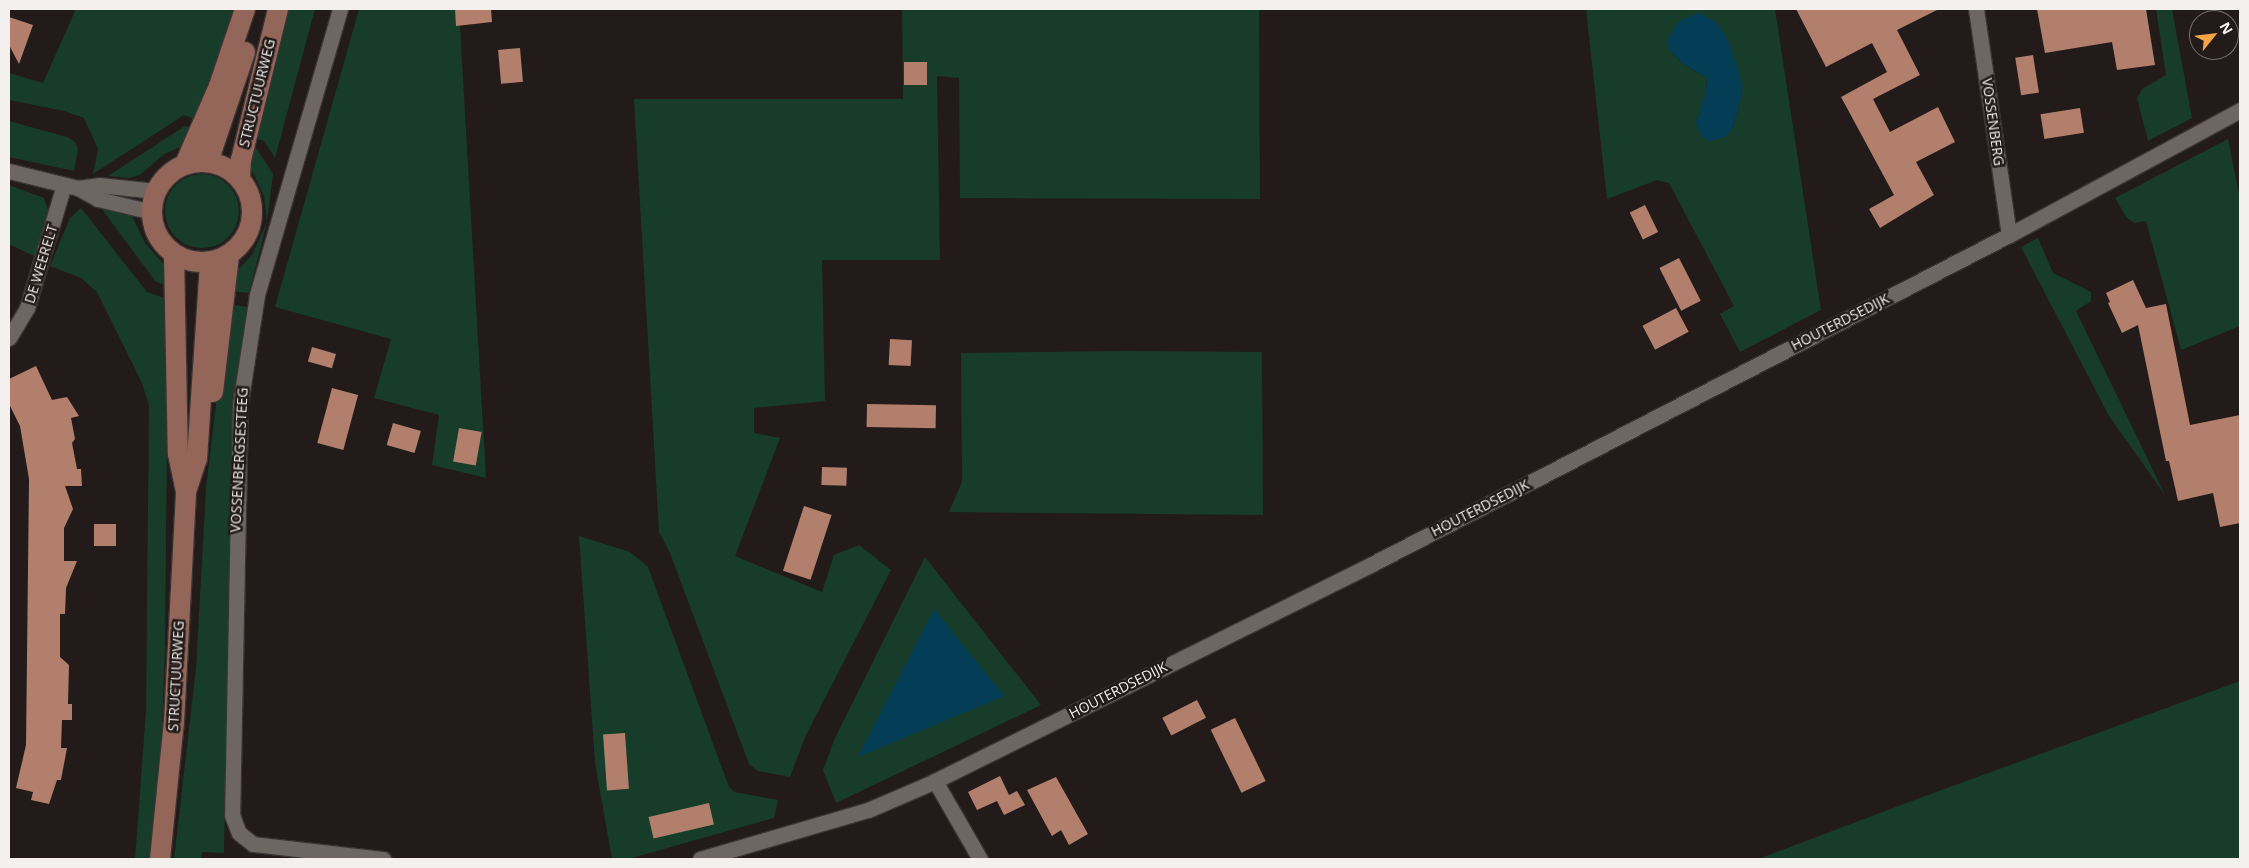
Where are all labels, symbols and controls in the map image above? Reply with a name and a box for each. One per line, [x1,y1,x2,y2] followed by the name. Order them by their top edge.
[2189,10,2239,60] north arrow
[2216,18,2238,38] text: N
[235,37,279,149] street label: STRUCTUURWEG
[1979,77,2007,167] street label: VOSSENBERG
[21,223,61,305] street label: DE WEERELT
[1788,290,1892,354] street label: HOUTERDSEDIJK
[227,387,251,533] street label: VOSSENBERGSESTEEG
[1428,476,1532,540] street label: HOUTERDSEDIJK
[165,620,187,732] street label: STRUCTUURWEG
[1066,658,1170,722] street label: HOUTERDSEDIJK

